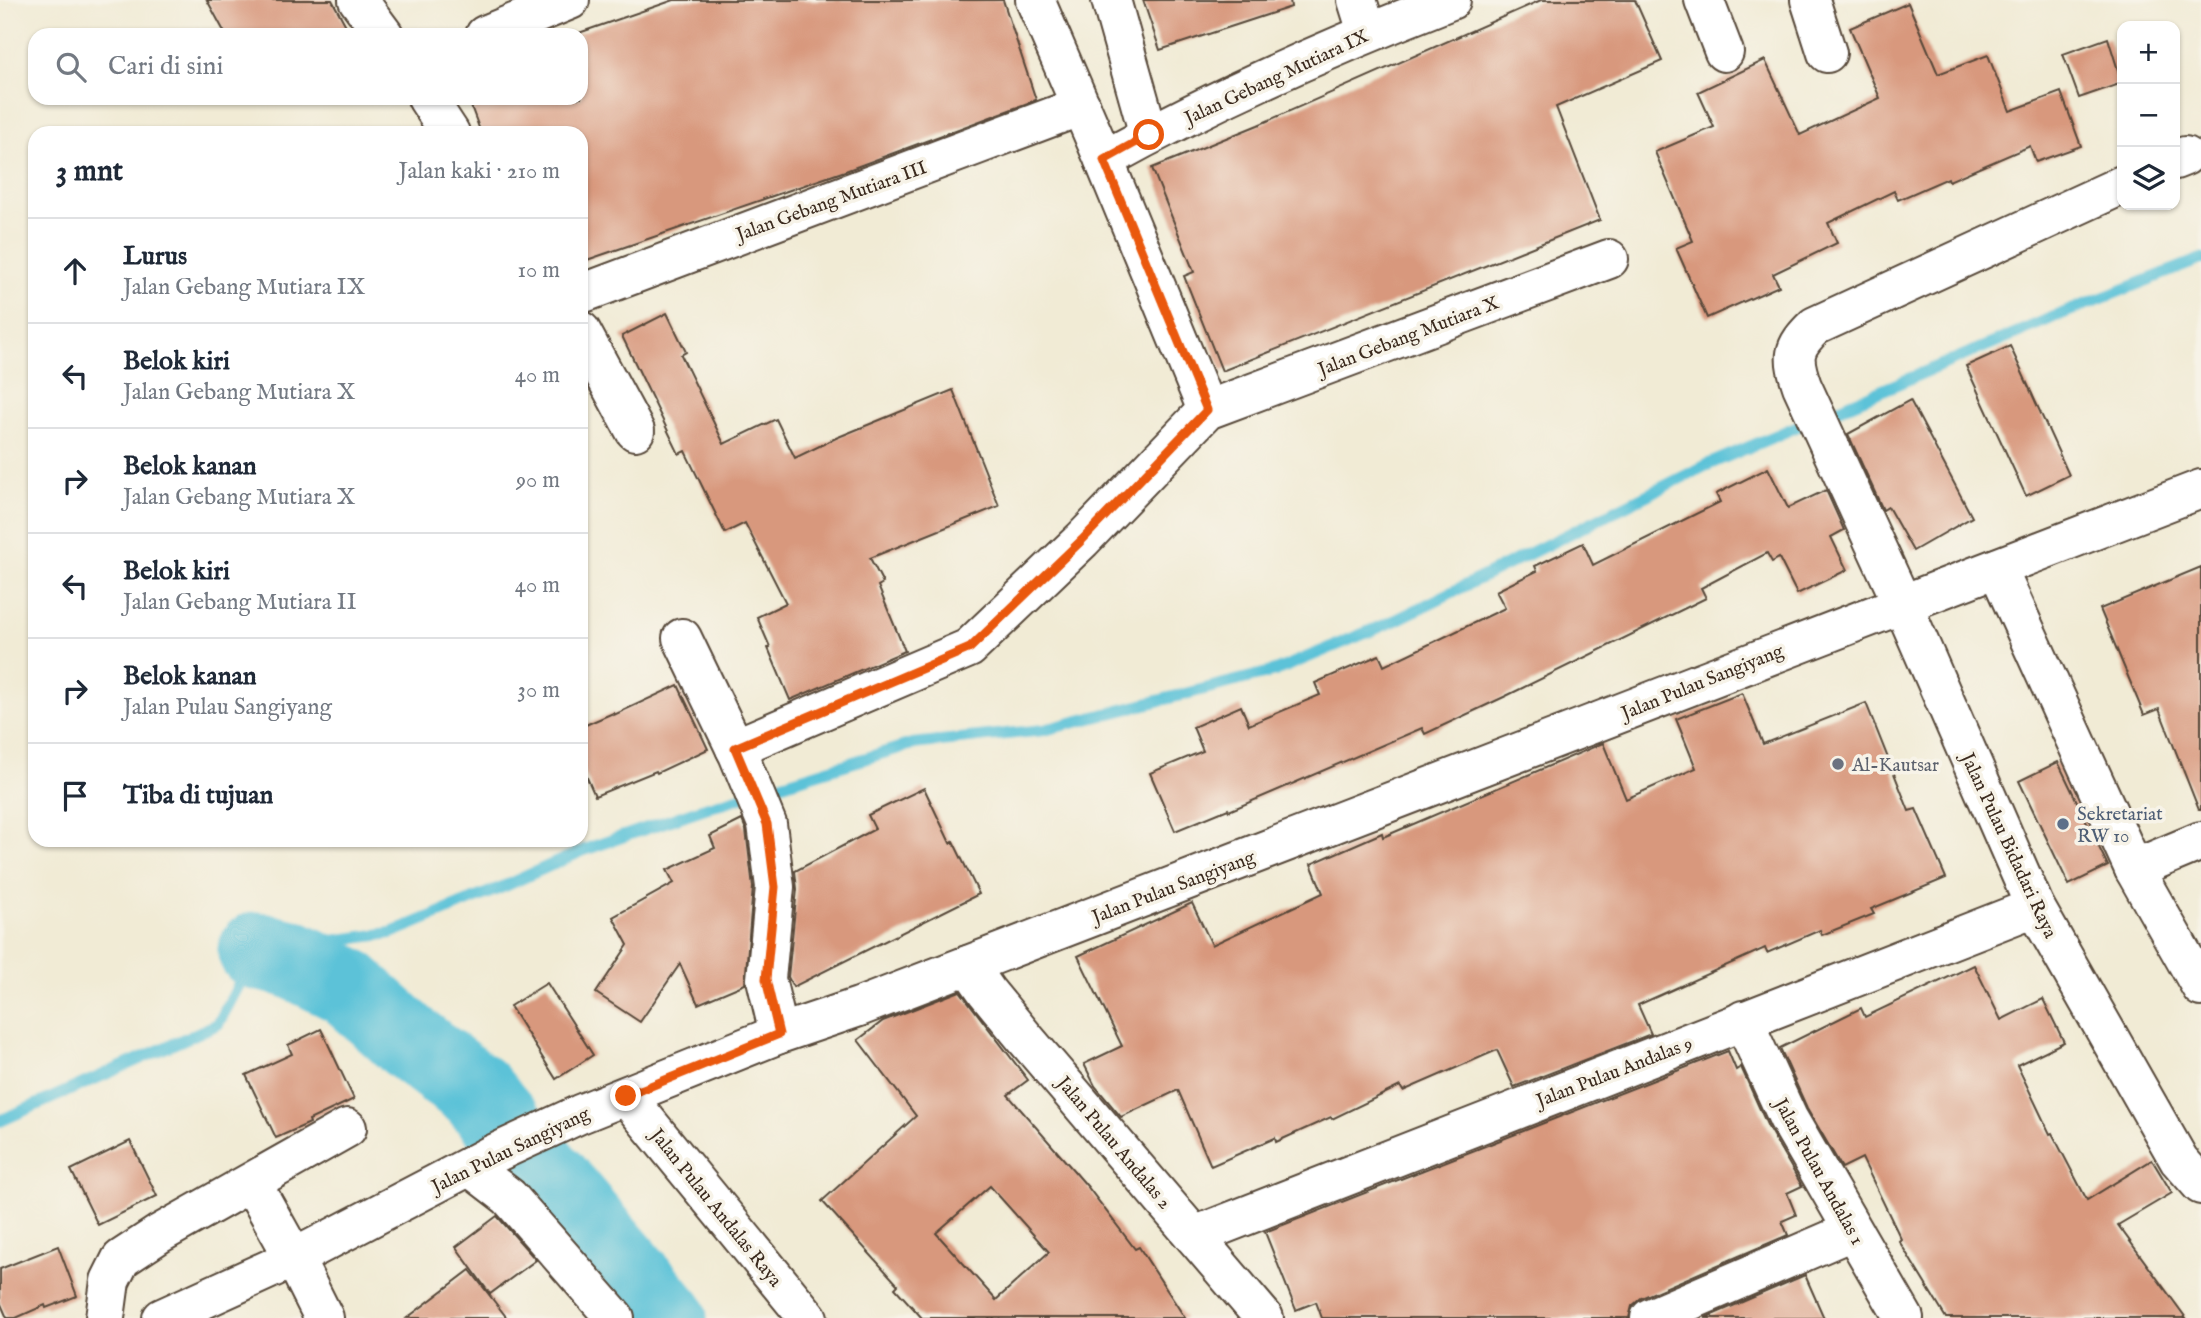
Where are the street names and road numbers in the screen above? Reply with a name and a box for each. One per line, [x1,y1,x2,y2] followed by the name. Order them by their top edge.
[1179,24,1373,132] street label: Jalan Gebang Mutiara IX
[731,156,930,248] street label: Jalan Gebang Mutiara III
[1313,291,1503,383] street label: Jalan Gebang Mutiara X
[1616,639,1788,727] street label: Jalan Pulau Sangiyang
[1954,748,2062,943] street label: Jalan Pulau Bidadari Raya
[1087,845,1259,931] street label: Jalan Pulau Sangiyang
[1531,1032,1696,1114] street label: Jalan Pulau Andalas 9
[1050,1071,1176,1215] street label: Jalan Pulau Andalas 2
[1767,1093,1869,1250] street label: Jalan Pulau Andalas 1
[426,1102,594,1200] street label: Jalan Pulau Sangiyang
[643,1123,787,1293] street label: Jalan Pulau Andalas Raya

